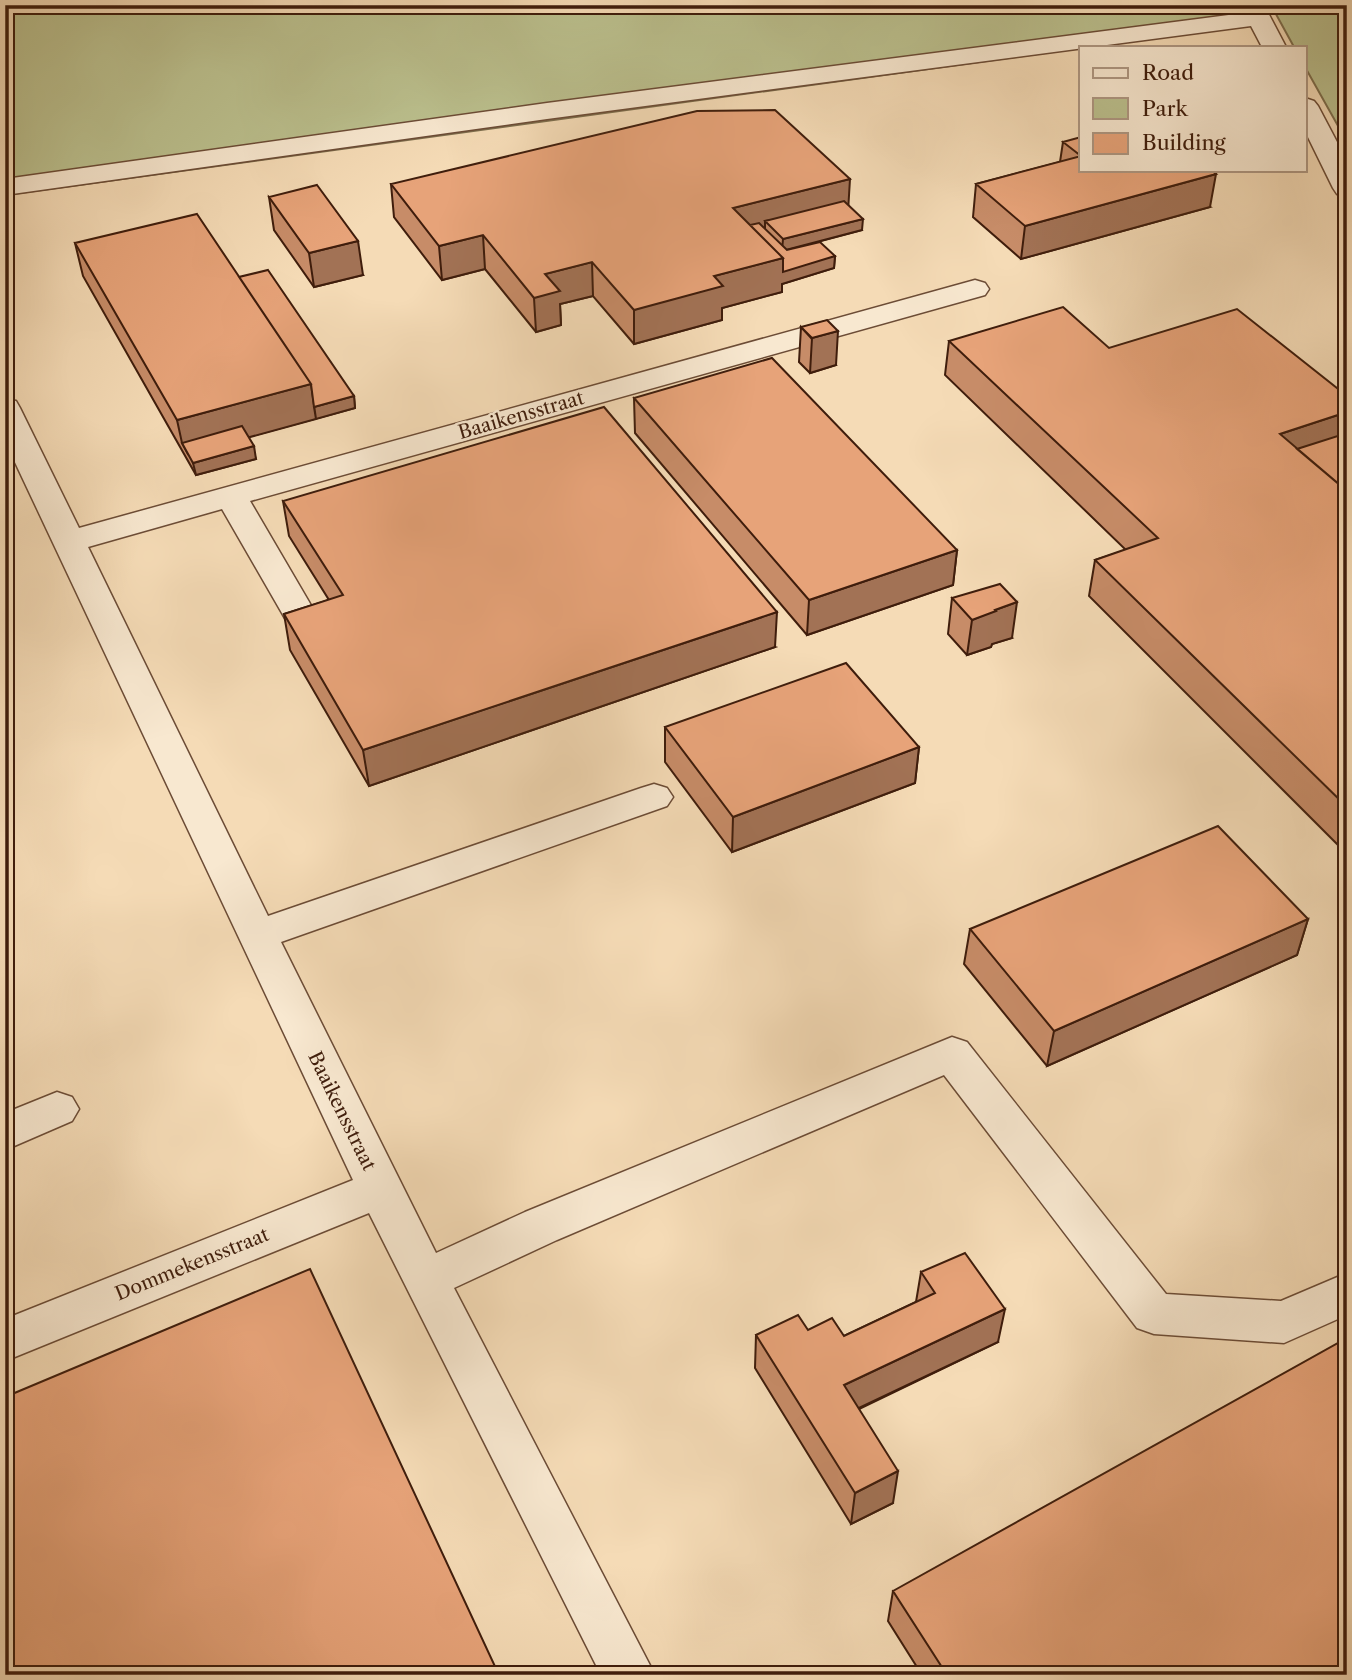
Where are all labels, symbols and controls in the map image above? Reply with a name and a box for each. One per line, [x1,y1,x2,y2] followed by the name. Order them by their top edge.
[1079,46,1306,172] legend
[1142,60,1194,85] text: Road
[1142,96,1188,121] text: Park
[1142,130,1227,155] text: Building
[455,386,587,444] street label: Baaikensstraat
[303,1048,381,1175] street label: Baaikensstraat
[112,1223,272,1305] street label: Dommekensstraat

